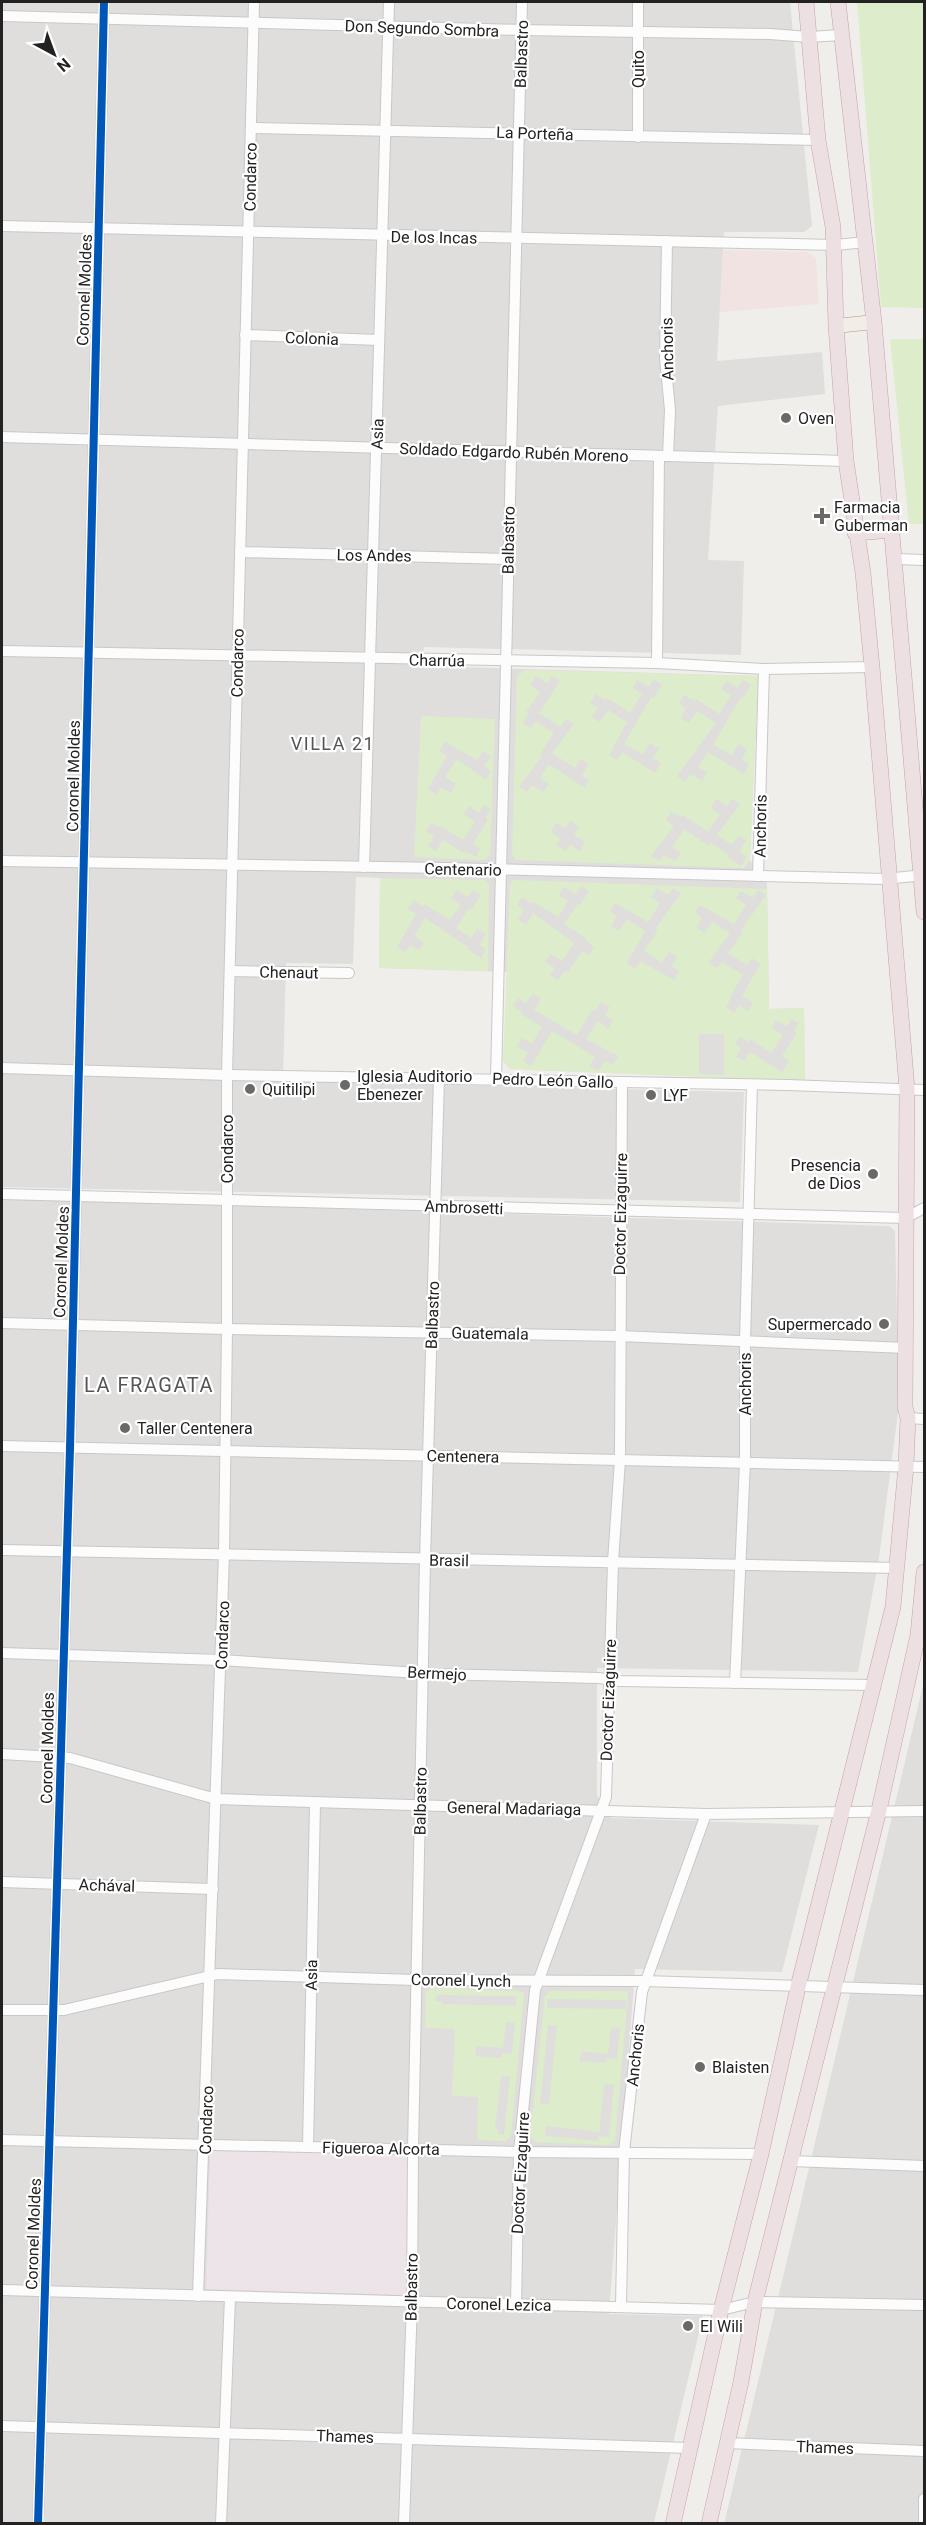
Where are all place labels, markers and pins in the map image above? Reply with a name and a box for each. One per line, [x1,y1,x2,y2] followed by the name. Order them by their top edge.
[798,409,834,428] place label: Oven
[779,411,793,425] marker: Oven
[834,498,908,535] place label: Farmacia Guberman
[815,509,829,523] marker: Farmacia Guberman
[357,1067,472,1104] place label: Iglesia Auditorio Ebenezer
[338,1078,352,1092] marker: Iglesia Auditorio Ebenezer
[262,1080,316,1099] place label: Quitilipi
[243,1082,257,1096] marker: Quitilipi
[663,1086,688,1105] place label: LYF
[644,1088,658,1102] marker: LYF
[791,1156,861,1193] place label: Presencia de Dios
[866,1167,880,1181] marker: Presencia de Dios
[768,1315,872,1334] place label: Supermercado
[877,1317,891,1331] marker: Supermercado
[137,1419,253,1438] place label: Taller Centenera
[118,1421,132,1435] marker: Taller Centenera
[712,2058,769,2077] place label: Blaisten
[693,2060,707,2074] marker: Blaisten
[700,2317,743,2336] place label: El Wili
[681,2319,695,2333] marker: El Wili

